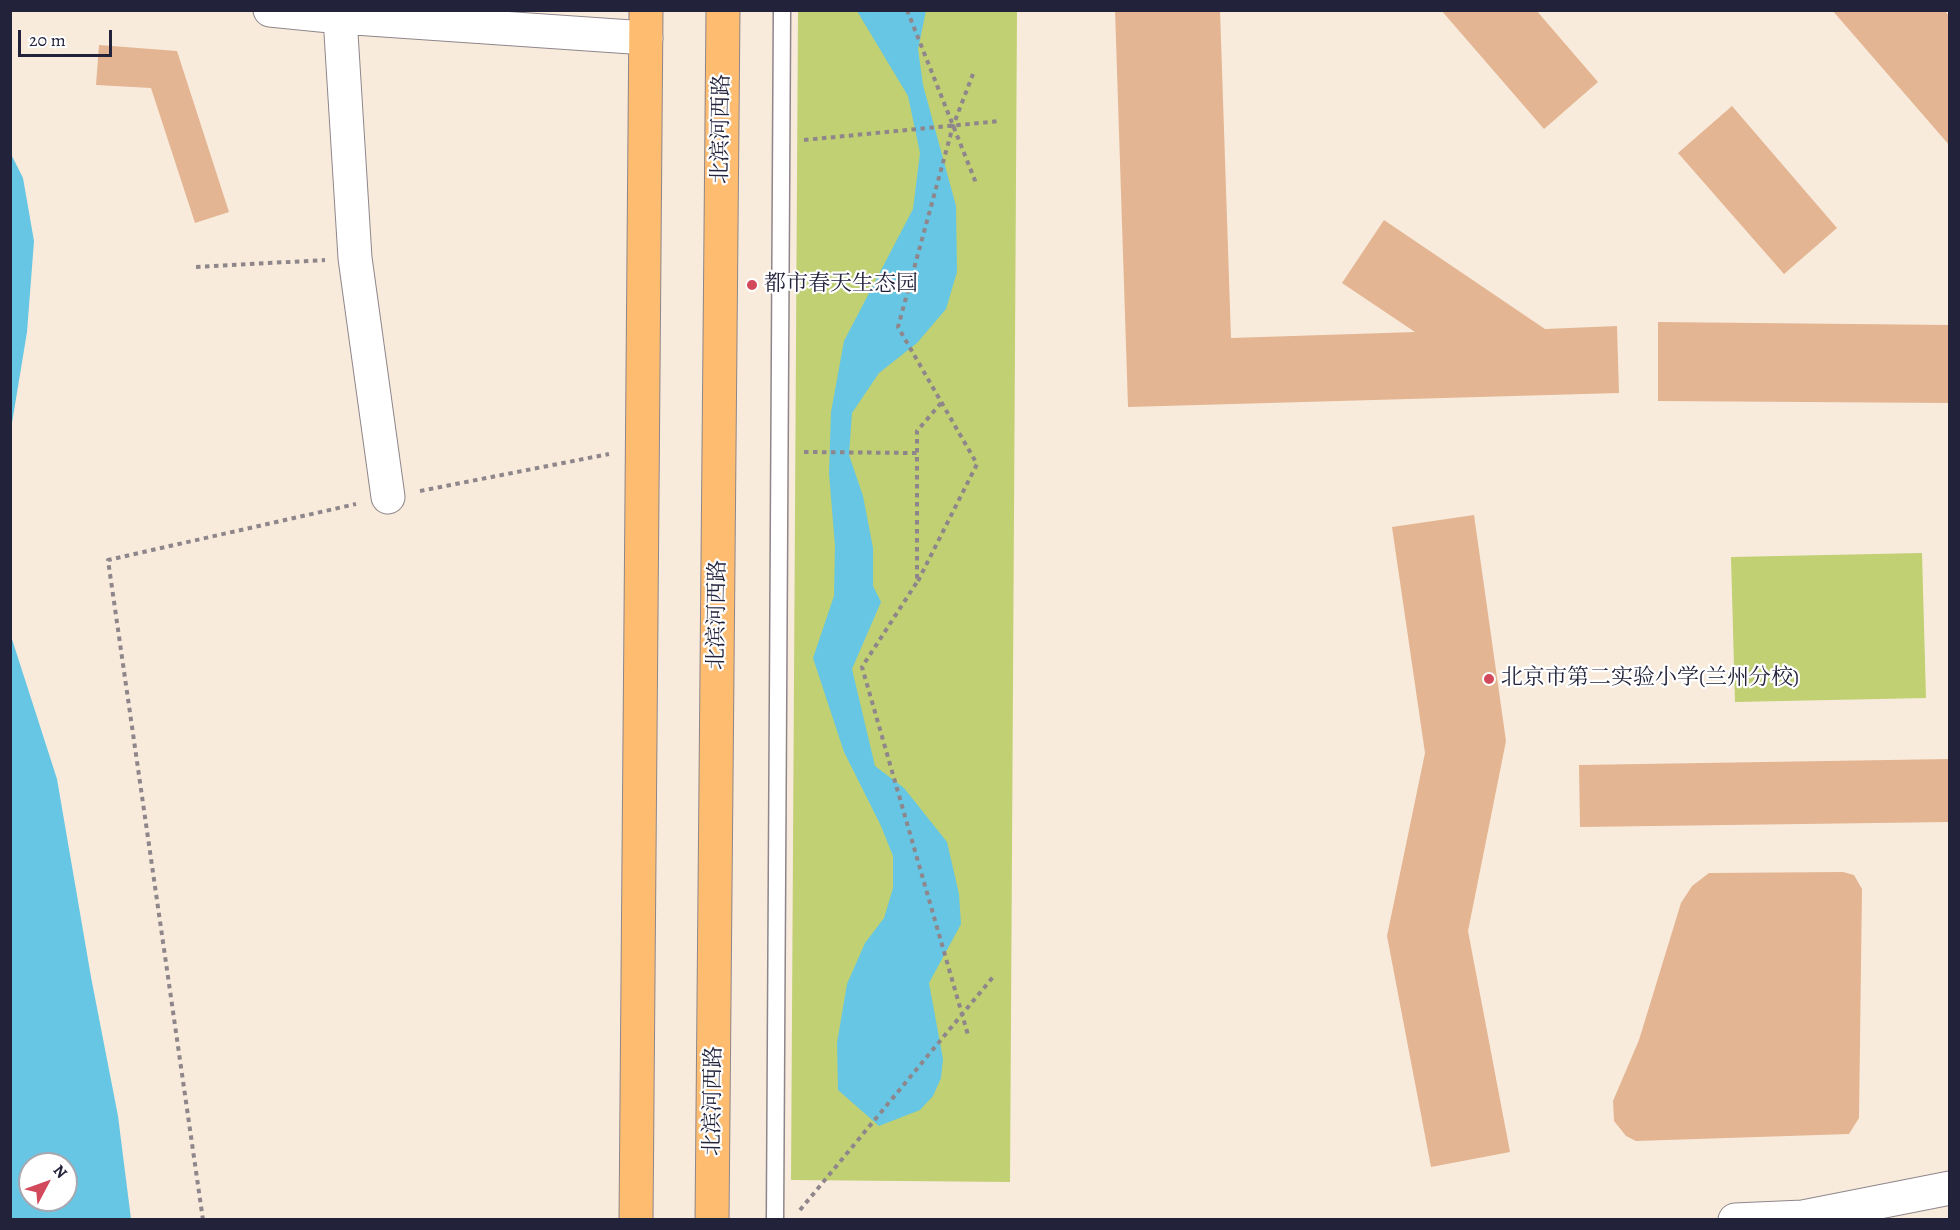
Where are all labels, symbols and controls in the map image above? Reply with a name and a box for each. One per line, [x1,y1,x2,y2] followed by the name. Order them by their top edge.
[21,18,116,56] scale bar
[29,28,66,52] text: 20 m
[708,74,736,184] street label: 北滨河西路
[764,272,918,298] place label: 都市春天生态园
[745,278,759,292] marker: 都市春天生态园
[704,560,732,670] street label: 北滨河西路
[1501,666,1799,692] place label: 北京市第二实验小学(兰州分校)
[1482,672,1496,686] marker: 北京市第二实验小学(兰州分校)
[700,1046,728,1156] street label: 北滨河西路
[18,1152,78,1212] north arrow
[48,1160,72,1183] text: N

